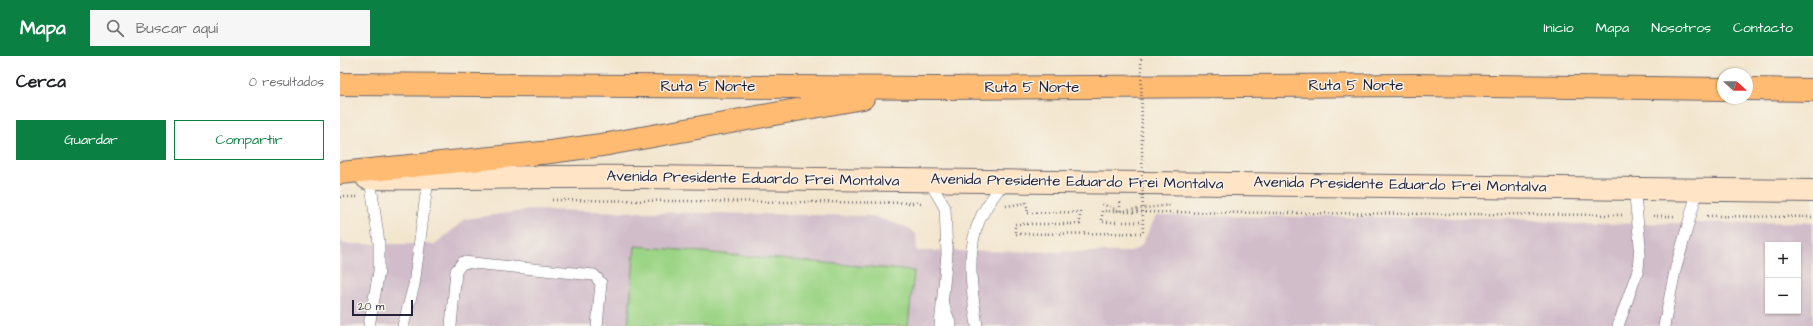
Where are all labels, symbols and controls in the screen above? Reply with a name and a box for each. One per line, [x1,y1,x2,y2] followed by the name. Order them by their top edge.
[90,10,370,46] search box
[20,15,66,42] text: Mapa
[104,17,126,39] icon: search
[136,18,218,39] text: Buscar aquí
[1543,18,1574,38] text: Inicio
[1596,18,1629,38] text: Mapa
[1651,18,1711,38] text: Nosotros
[1733,18,1793,38] text: Contacto
[1717,68,1753,104] north arrow
[16,70,66,94] text: Cerca
[249,73,324,91] text: 0 resultados
[1309,75,1403,96] street label: Ruta 5 Norte
[661,76,755,97] street label: Ruta 5 Norte
[985,77,1079,98] street label: Ruta 5 Norte
[16,120,166,160] button: Guardar
[174,120,324,160] button: Compartir
[606,165,900,192] street label: Avenida Presidente Eduardo Frei Montalva
[930,168,1224,195] street label: Avenida Presidente Eduardo Frei Montalva
[1253,171,1547,198] street label: Avenida Presidente Eduardo Frei Montalva
[1765,242,1801,314] map controls
[1765,242,1801,278] button: +
[1765,278,1801,314] button: −
[352,298,413,317] scale bar
[358,299,384,314] text: 20 m

